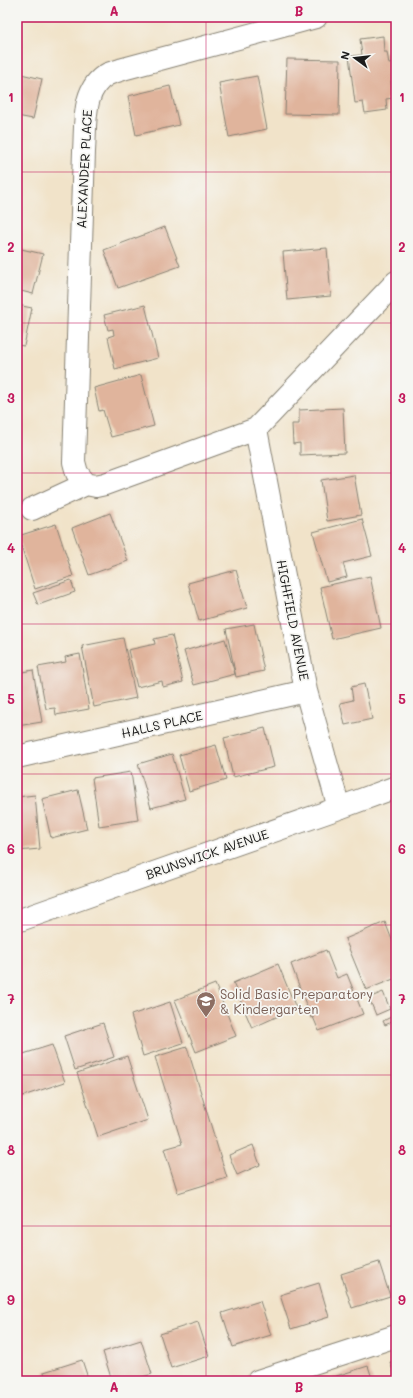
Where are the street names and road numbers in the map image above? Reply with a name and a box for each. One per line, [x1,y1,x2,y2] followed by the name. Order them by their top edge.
[72,109,95,229] street label: ALEXANDER PLACE
[273,558,314,682] street label: HIGHFIELD AVENUE
[119,706,204,741] street label: HALLS PLACE
[143,824,271,883] street label: BRUNSWICK AVENUE

